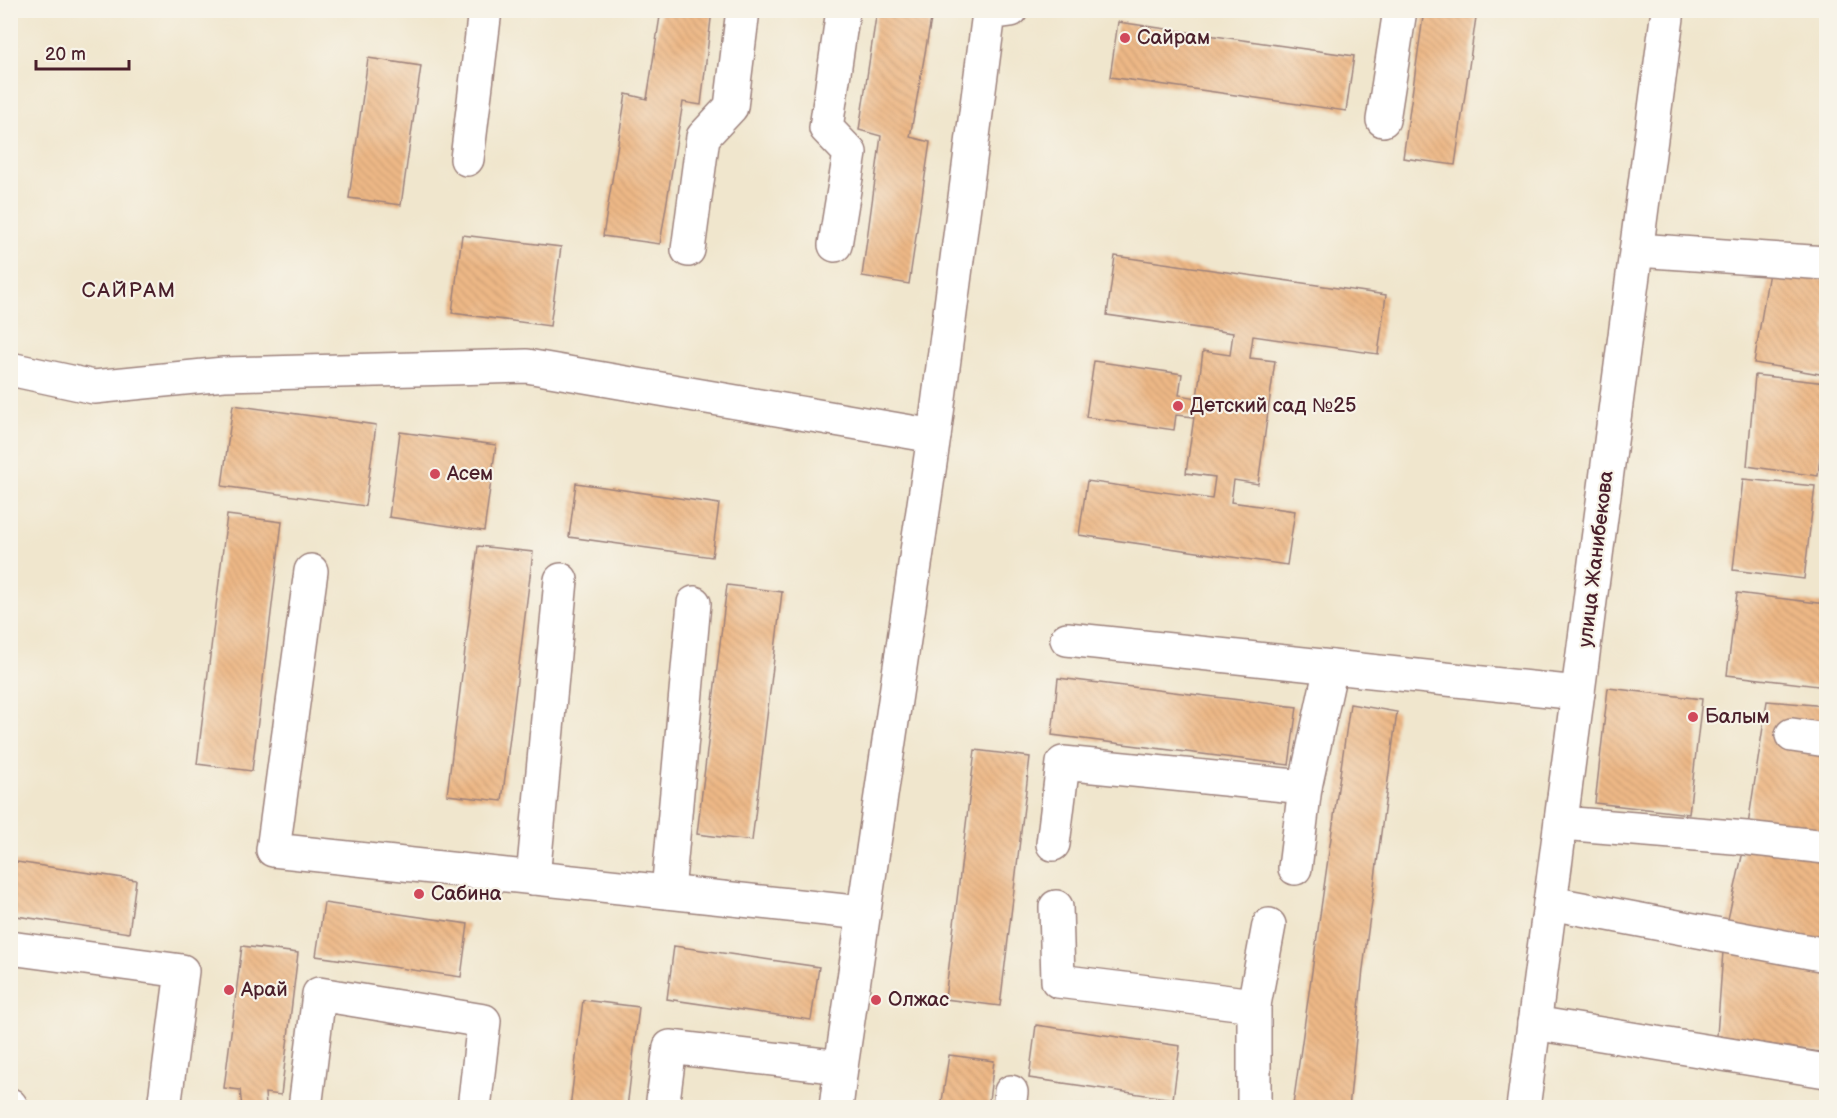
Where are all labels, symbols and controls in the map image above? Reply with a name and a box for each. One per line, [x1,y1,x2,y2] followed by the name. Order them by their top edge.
[1137,26,1210,50] place label: Сайрам
[1118,31,1132,45] marker: Сайрам
[36,33,129,71] scale bar
[45,44,86,65] text: 20 m
[81,278,177,303] district label: САЙРАМ
[1190,394,1357,418] place label: Детский сад №25
[1171,399,1185,413] marker: Детский сад №25
[446,462,493,486] place label: Асем
[428,467,442,481] marker: Асем
[1573,469,1619,649] street label: улица Жанибекова
[1705,705,1770,729] place label: Балым
[1686,710,1700,724] marker: Балым
[431,882,502,906] place label: Сабина
[412,887,426,901] marker: Сабина
[240,978,288,1002] place label: Арай
[222,983,236,997] marker: Арай
[888,988,949,1012] place label: Олжас
[869,993,883,1007] marker: Олжас

